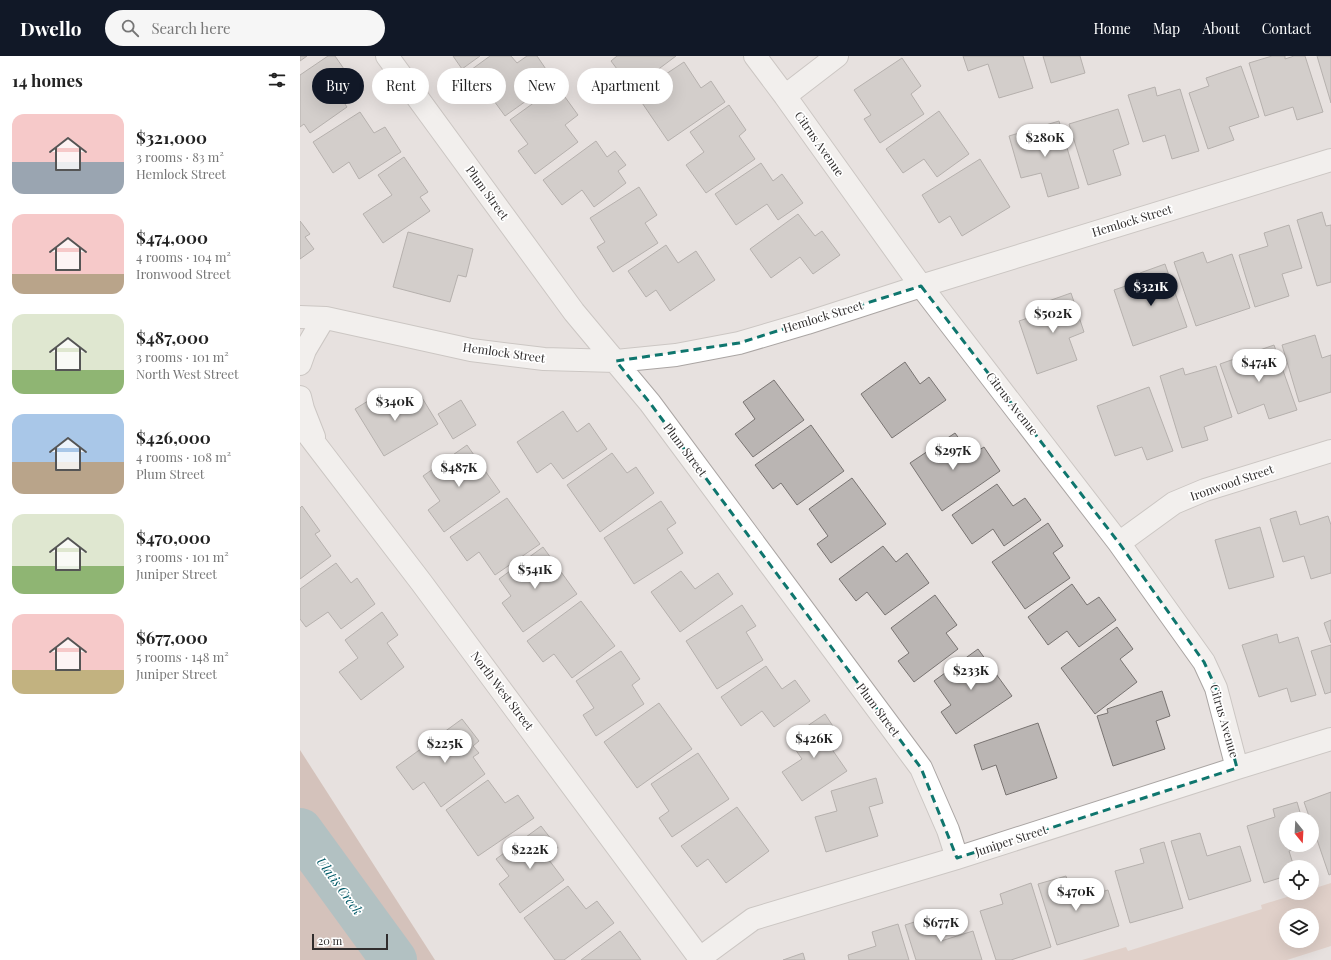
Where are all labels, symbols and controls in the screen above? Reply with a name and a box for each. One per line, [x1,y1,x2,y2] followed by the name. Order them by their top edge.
[105,10,385,46] search box
[20,15,81,41] text: Dwello
[119,17,141,39] icon: search
[151,18,231,38] text: Search here
[1093,19,1131,38] text: Home
[1153,19,1180,38] text: Map
[1202,19,1240,38] text: About
[1262,19,1311,38] text: Contact
[312,68,364,104] chip: Buy
[372,68,429,104] chip: Rent
[437,68,506,104] chip: Filters
[514,68,569,104] chip: New
[577,68,673,104] chip: Apartment
[12,69,83,91] text: 14 homes
[266,69,288,91] icon: filters
[792,108,848,179] street label: Citrus Avenue
[1017,124,1073,158] pin: $280K
[136,126,207,148] text: $321,000
[1025,128,1065,145] text: $280K
[44,130,92,178] icon: home
[136,148,224,165] text: 3 rooms · 83 m²
[463,162,513,223] street label: Plum Street
[136,165,226,182] text: Hemlock Street
[1090,200,1174,240] street label: Hemlock Street
[136,226,208,248] text: $474,000
[44,230,92,278] icon: home
[136,248,231,265] text: 4 rooms · 104 m²
[136,265,231,282] text: Ironwood Street
[1123,273,1179,307] pin: $321K
[1134,277,1168,294] text: $321K
[781,296,865,336] street label: Hemlock Street
[1025,300,1081,334] pin: $502K
[1034,304,1072,321] text: $502K
[136,326,209,348] text: $487,000
[44,330,92,378] icon: home
[462,338,547,366] street label: Hemlock Street
[136,348,229,365] text: 3 rooms · 101 m²
[1231,349,1287,383] pin: $474K
[1241,353,1277,370] text: $474K
[136,365,239,382] text: North West Street
[983,369,1042,438] street label: Citrus Avenue
[367,388,423,422] pin: $340K
[376,392,414,409] text: $340K
[660,419,712,480] street label: Plum Street
[136,426,211,448] text: $426,000
[44,430,92,478] icon: home
[925,437,981,471] pin: $297K
[935,441,971,458] text: $297K
[136,448,231,465] text: 4 rooms · 108 m²
[431,454,487,488] pin: $487K
[441,458,477,475] text: $487K
[1188,460,1276,504] street label: Ironwood Street
[136,465,204,482] text: Plum Street
[136,526,211,548] text: $470,000
[44,530,92,578] icon: home
[136,548,229,565] text: 3 rooms · 101 m²
[507,556,563,590] pin: $541K
[518,560,552,577] text: $541K
[136,565,217,582] text: Juniper Street
[136,626,208,648] text: $677,000
[44,630,92,678] icon: home
[136,648,229,665] text: 5 rooms · 148 m²
[468,648,538,734] street label: North West Street
[943,657,999,691] pin: $233K
[953,661,989,678] text: $233K
[136,665,217,682] text: Juniper Street
[853,679,905,740] street label: Plum Street
[1207,682,1243,759] street label: Citrus Avenue
[786,725,842,759] pin: $426K
[795,729,833,746] text: $426K
[417,730,473,764] pin: $225K
[427,734,463,751] text: $225K
[1279,812,1319,852] north arrow
[1279,812,1319,948] map controls
[972,821,1049,860] street label: Juniper Street
[502,836,558,870] pin: $222K
[511,840,549,857] text: $222K
[314,853,367,918] water label: Ulatis Creek
[1279,860,1319,900] button: locate
[1048,878,1104,912] pin: $470K
[1057,882,1095,899] text: $470K
[1279,908,1319,948] button: layers
[913,909,969,943] pin: $677K
[923,913,959,930] text: $677K
[312,932,388,951] scale bar
[318,933,342,948] text: 20 m

